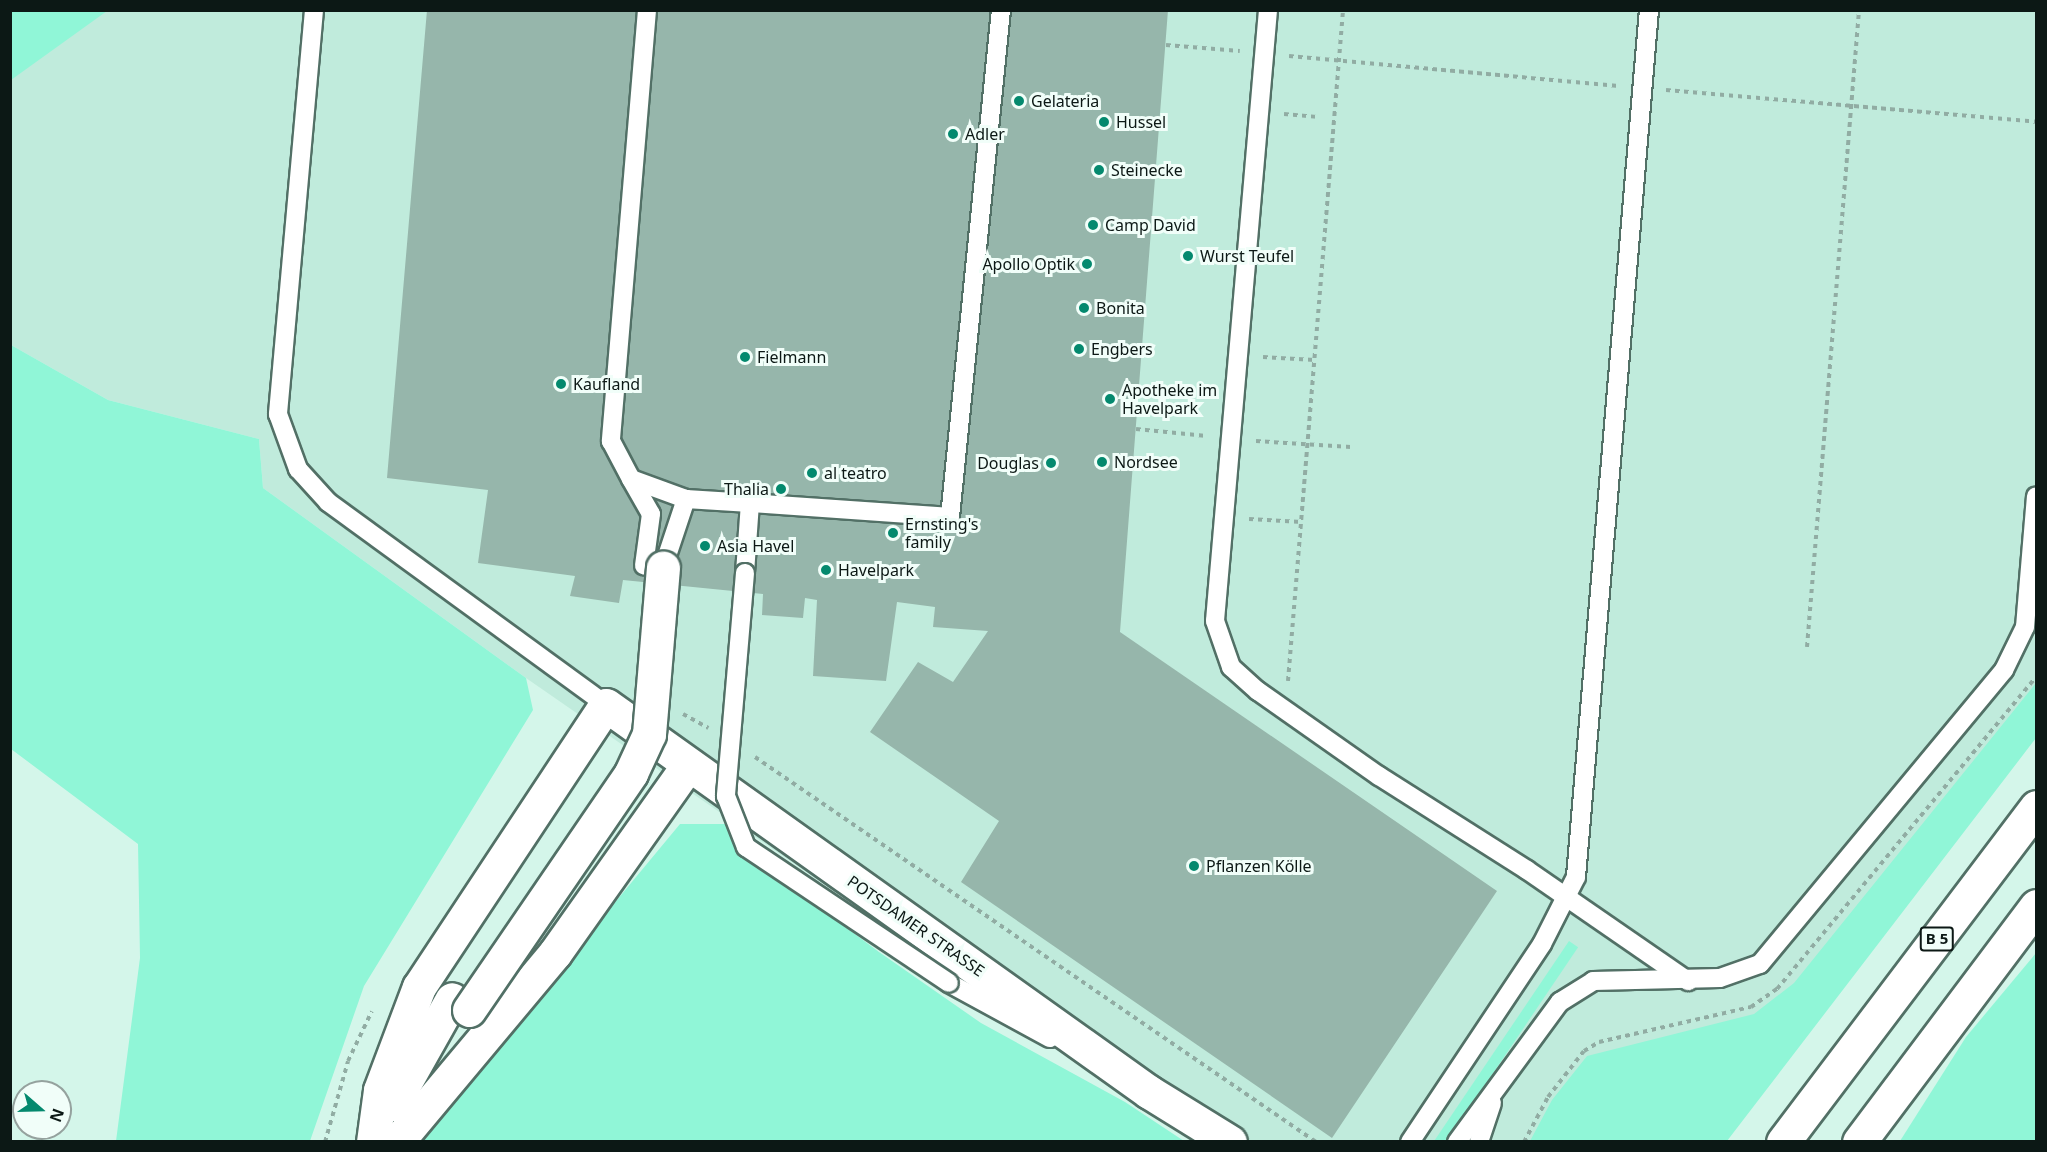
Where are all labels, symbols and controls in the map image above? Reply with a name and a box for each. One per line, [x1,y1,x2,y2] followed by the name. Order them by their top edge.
[1031,91,1099,111] place label: Gelateria
[1012,94,1026,108] marker: Gelateria
[1116,112,1166,132] place label: Hussel
[1097,115,1111,129] marker: Hussel
[965,124,1005,144] place label: Adler
[946,127,960,141] marker: Adler
[1111,160,1183,180] place label: Steinecke
[1092,163,1106,177] marker: Steinecke
[1105,215,1196,235] place label: Camp David
[1086,218,1100,232] marker: Camp David
[1200,246,1294,266] place label: Wurst Teufel
[1181,249,1195,263] marker: Wurst Teufel
[982,254,1075,274] place label: Apollo Optik
[1080,257,1094,271] marker: Apollo Optik
[1096,298,1145,318] place label: Bonita
[1077,301,1091,315] marker: Bonita
[1091,339,1153,359] place label: Engbers
[1072,342,1086,356] marker: Engbers
[757,347,826,367] place label: Fielmann
[738,350,752,364] marker: Fielmann
[573,374,640,394] place label: Kaufland
[554,377,568,391] marker: Kaufland
[1122,380,1217,418] place label: Apotheke im Havelpark
[1103,392,1117,406] marker: Apotheke im Havelpark
[1114,452,1178,472] place label: Nordsee
[977,453,1039,473] place label: Douglas
[1095,455,1109,469] marker: Nordsee
[1044,456,1058,470] marker: Douglas
[824,463,887,483] place label: al teatro
[805,466,819,480] marker: al teatro
[724,479,769,499] place label: Thalia
[774,482,788,496] marker: Thalia
[905,514,978,552] place label: Ernsting's family
[886,526,900,540] marker: Ernsting's family
[717,536,794,556] place label: Asia Havel
[698,539,712,553] marker: Asia Havel
[838,560,914,580] place label: Havelpark
[819,563,833,577] marker: Havelpark
[1206,856,1312,876] place label: Pflanzen Kölle
[1187,859,1201,873] marker: Pflanzen Kölle
[844,871,988,981] street label: POTSDAMER STRASSE
[1919,927,1955,951] road number: B 5
[12,1080,72,1140] north arrow
[44,1106,70,1125] text: N

